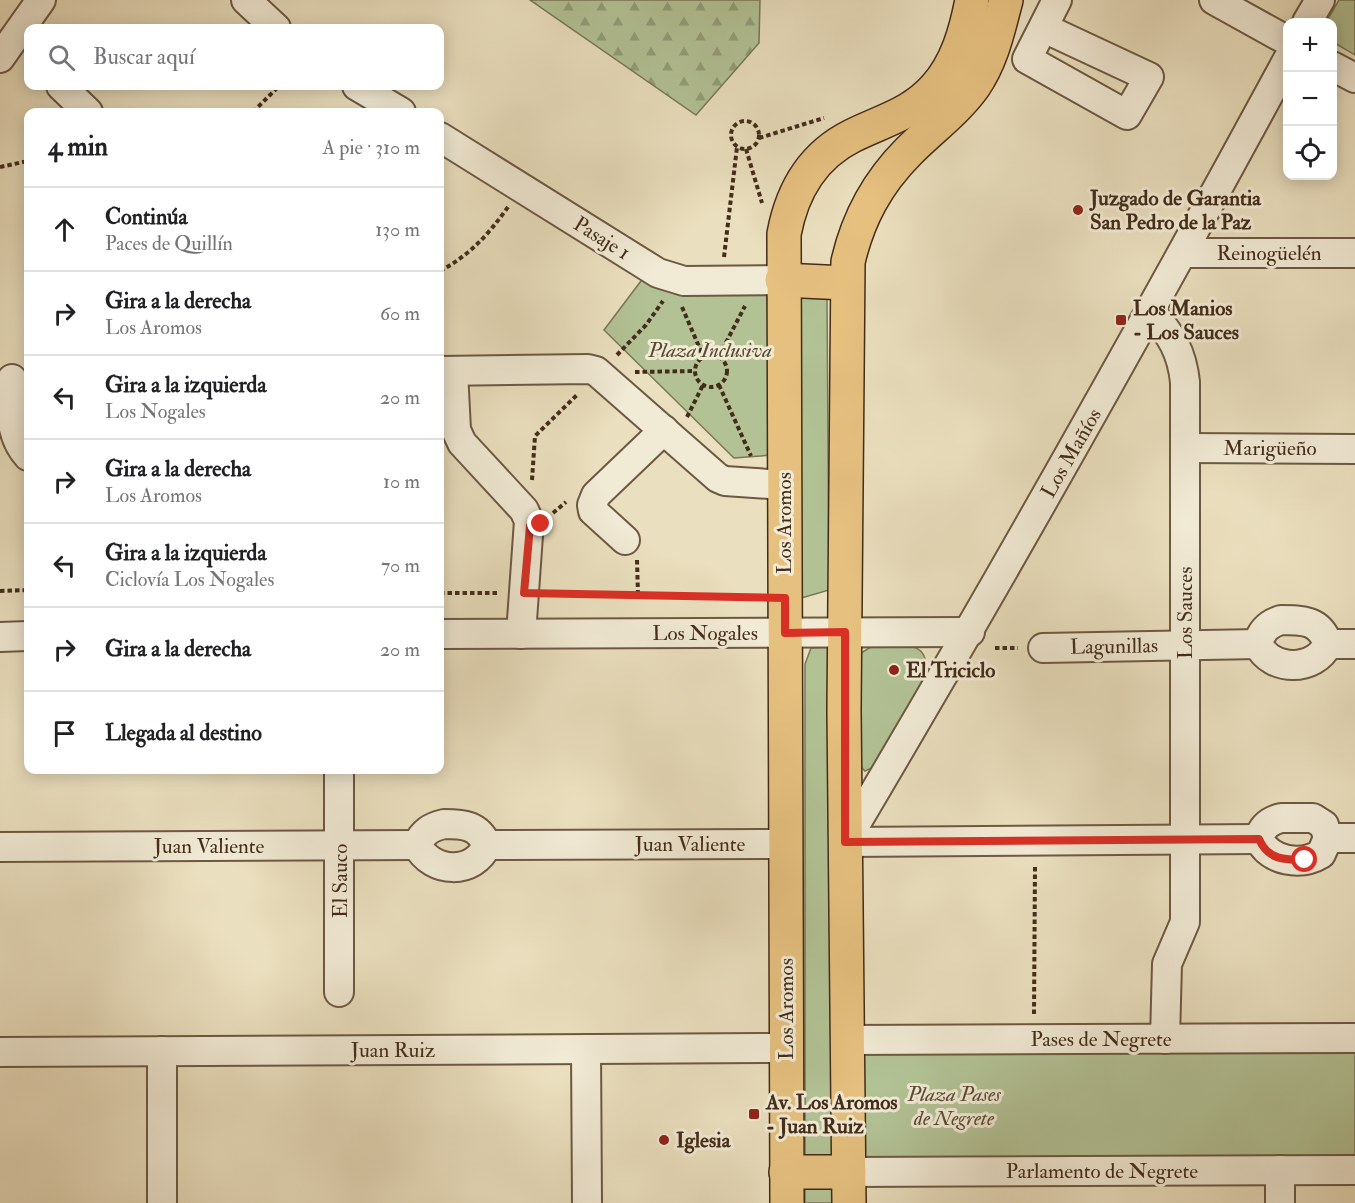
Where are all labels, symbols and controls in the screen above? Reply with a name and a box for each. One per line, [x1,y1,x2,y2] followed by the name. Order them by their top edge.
[1283,18,1337,180] map controls
[1283,18,1337,72] button: +
[24,24,444,90] search box
[45,41,78,74] icon: search
[93,43,195,71] text: Buscar aquí
[1283,72,1337,126] button: −
[1283,126,1337,180] button: locate
[48,131,108,163] text: 4 min
[322,135,420,160] text: A pie · 310 m
[1089,185,1262,236] place label: Juzgado de Garantia San Pedro de la Paz
[105,203,188,231] text: Continúa
[1071,203,1085,217] marker: Juzgado de Garantia San Pedro de la Paz
[568,211,635,266] street label: Pasaje 1
[48,213,81,246] icon: ahead
[375,217,420,242] text: 130 m
[105,231,233,256] text: Paces de Quillín
[1216,240,1322,267] street label: Reinogüelén
[105,287,251,315] text: Gira a la derecha
[1133,295,1239,346] place label: Los Manios - Los Sauces
[48,297,81,330] icon: right
[380,301,420,326] text: 60 m
[1114,313,1128,327] marker: Los Manios - Los Sauces
[105,315,202,340] text: Los Aromos
[647,337,772,364] park label: Plaza Inclusiva
[105,371,266,399] text: Gira a la izquierda
[48,381,81,414] icon: left
[380,385,420,410] text: 20 m
[105,399,206,424] text: Los Nogales
[1035,403,1108,503] street label: Los Mañíos
[1223,435,1317,462] street label: Marigüeño
[105,455,251,483] text: Gira a la derecha
[48,465,81,498] icon: right
[383,469,420,494] text: 10 m
[771,472,798,574] street label: Los Aromos
[105,483,202,508] text: Los Aromos
[527,510,553,536] route end
[105,539,266,567] text: Gira a la izquierda
[48,549,81,582] icon: left
[381,553,420,578] text: 70 m
[105,567,274,592] text: Ciclovía Los Nogales
[1172,567,1199,659] street label: Los Sauces
[652,620,758,647] street label: Los Nogales
[1070,632,1158,661] street label: Lagunillas
[48,633,81,666] icon: right
[105,635,251,663] text: Gira a la derecha
[380,637,420,662] text: 20 m
[906,657,995,684] place label: El Triciclo
[887,663,901,677] marker: El Triciclo
[48,717,81,750] icon: arrive
[105,719,262,747] text: Llegada al destino
[634,831,745,858] street label: Juan Valiente
[153,833,264,860] street label: Juan Valiente
[327,844,354,918] street label: El Sauco
[1291,846,1317,872] route start
[773,958,800,1060] street label: Los Aromos
[1030,1026,1172,1053] street label: Pases de Negrete
[350,1037,435,1064] street label: Juan Ruiz
[906,1081,1002,1132] park label: Plaza Pases de Negrete
[765,1089,898,1140] place label: Av. Los Aromos - Juan Ruiz
[747,1107,761,1121] marker: Av. Los Aromos - Juan Ruiz
[676,1127,732,1154] place label: Iglesia
[657,1133,671,1147] marker: Iglesia
[1006,1158,1198,1185] street label: Parlamento de Negrete

